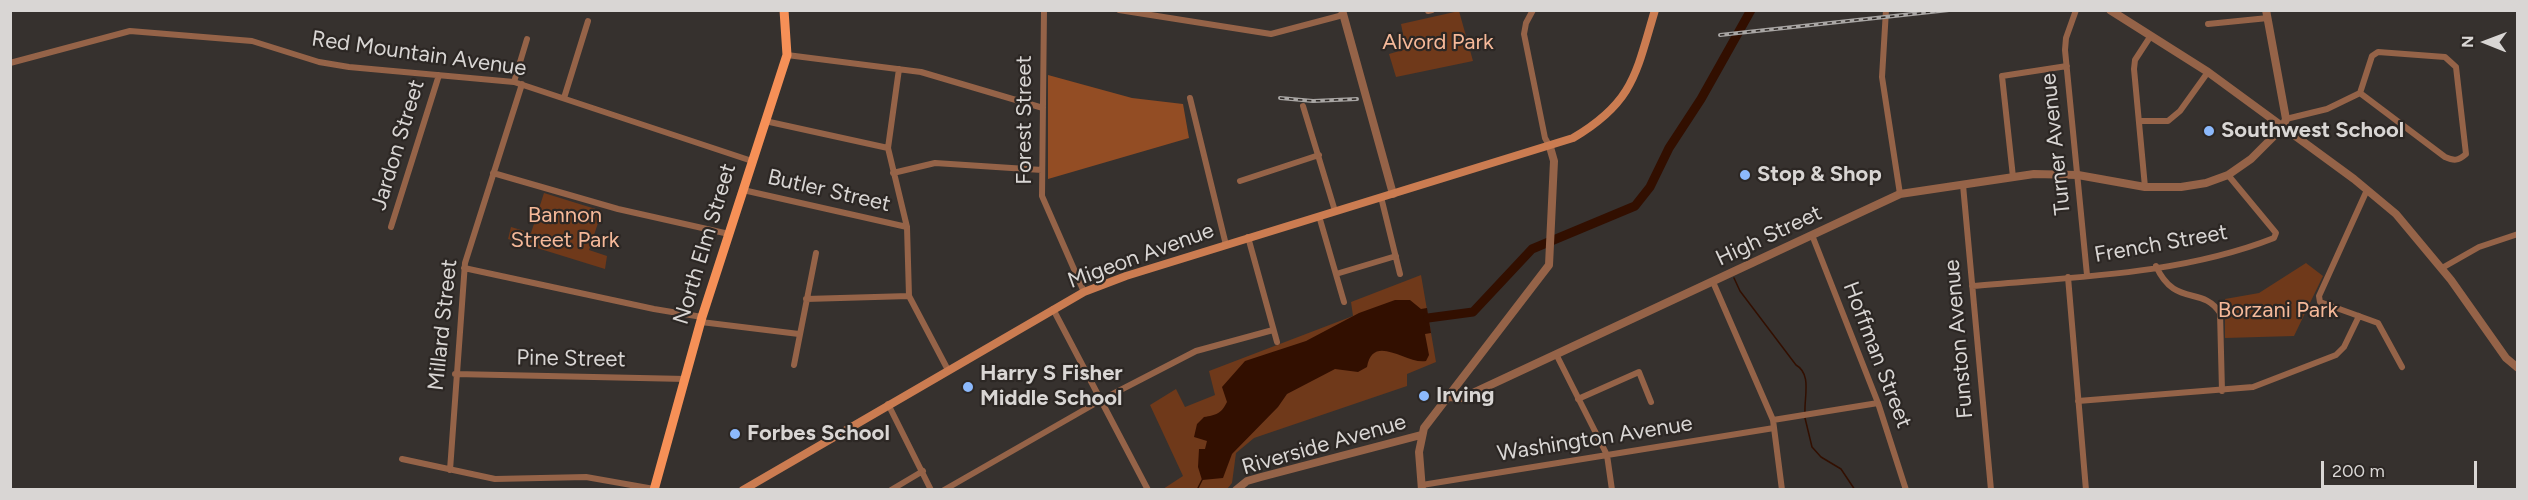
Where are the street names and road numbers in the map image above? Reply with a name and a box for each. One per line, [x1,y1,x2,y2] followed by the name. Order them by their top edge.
[310,26,528,82] street label: Red Mountain Avenue
[1012,55,1038,185] street label: Forest Street
[2035,72,2077,216] street label: Turner Avenue
[366,77,430,213] street label: Jardon Street
[668,160,742,328] street label: North Elm Street
[765,164,893,218] street label: Butler Street
[1712,200,1826,272] street label: High Street
[1064,217,1218,295] street label: Migeon Avenue
[2092,219,2230,269] street label: French Street
[423,258,463,392] street label: Millard Street
[1939,258,1979,420] street label: Funston Avenue
[1837,278,1917,432] street label: Hoffman Street
[516,345,626,373] street label: Pine Street
[1239,409,1409,481] street label: Riverside Avenue
[1495,411,1695,467] street label: Washington Avenue

